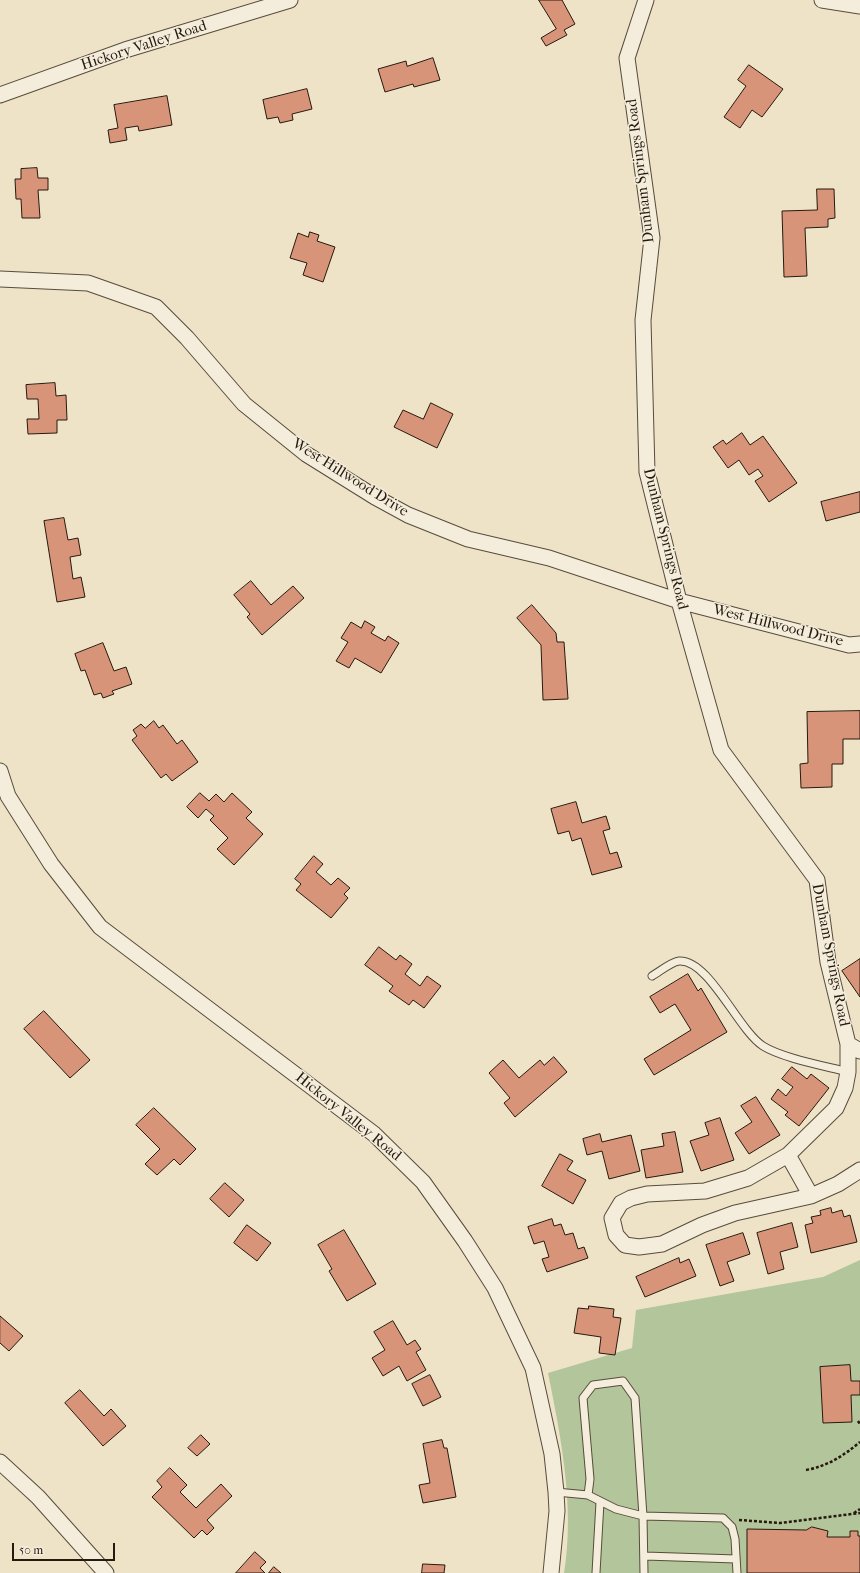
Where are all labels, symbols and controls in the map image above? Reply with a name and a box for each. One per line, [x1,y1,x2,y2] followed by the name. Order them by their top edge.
[79,17,209,75] street label: Hickory Valley Road
[623,98,659,244] street label: Dunham Springs Road
[288,435,412,521] street label: West Hillwood Drive
[639,466,691,612] street label: Dunham Springs Road
[711,601,845,651] street label: West Hillwood Drive
[807,882,853,1028] street label: Dunham Springs Road
[291,1069,405,1165] street label: Hickory Valley Road
[14,1535,117,1561] scale bar
[19,1543,43,1557] text: 50 m

